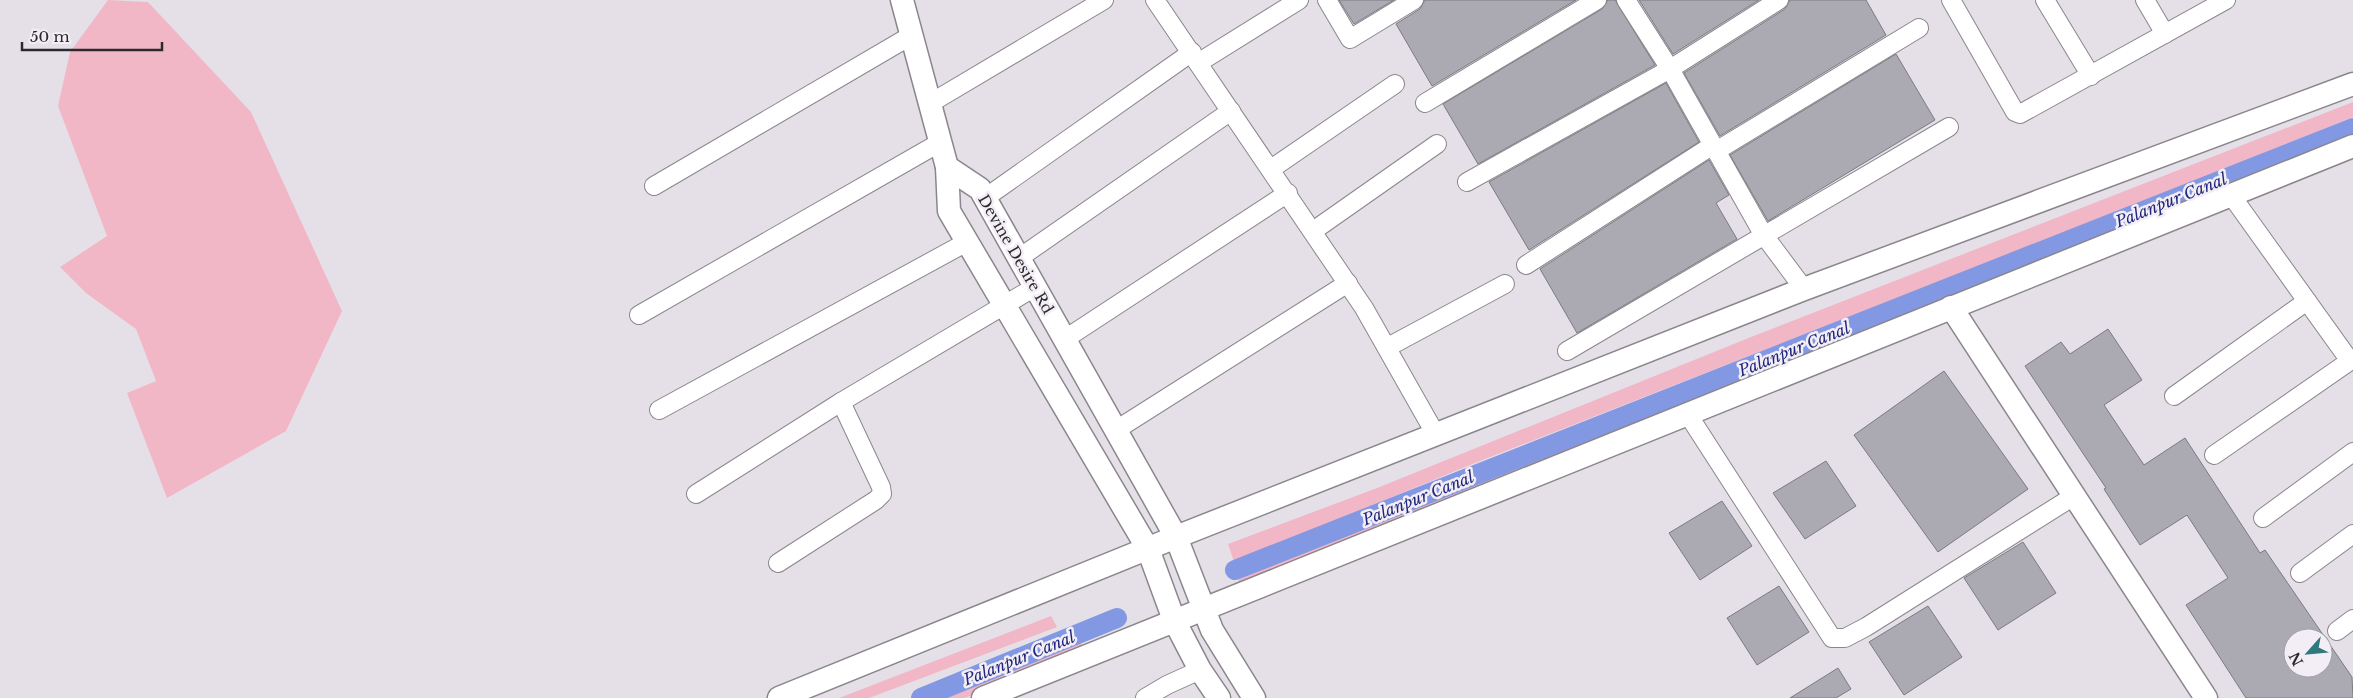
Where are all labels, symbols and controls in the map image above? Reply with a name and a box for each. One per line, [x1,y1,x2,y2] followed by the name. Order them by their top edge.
[22,20,162,52] scale bar
[30,27,70,46] text: 50 m
[2111,168,2231,232] water label: Palanpur Canal
[974,191,1058,317] street label: Devine Desire Rd
[1734,317,1854,381] water label: Palanpur Canal
[1358,466,1478,530] water label: Palanpur Canal
[959,626,1079,690] water label: Palanpur Canal
[2283,628,2333,678] north arrow
[2285,649,2307,669] text: N

